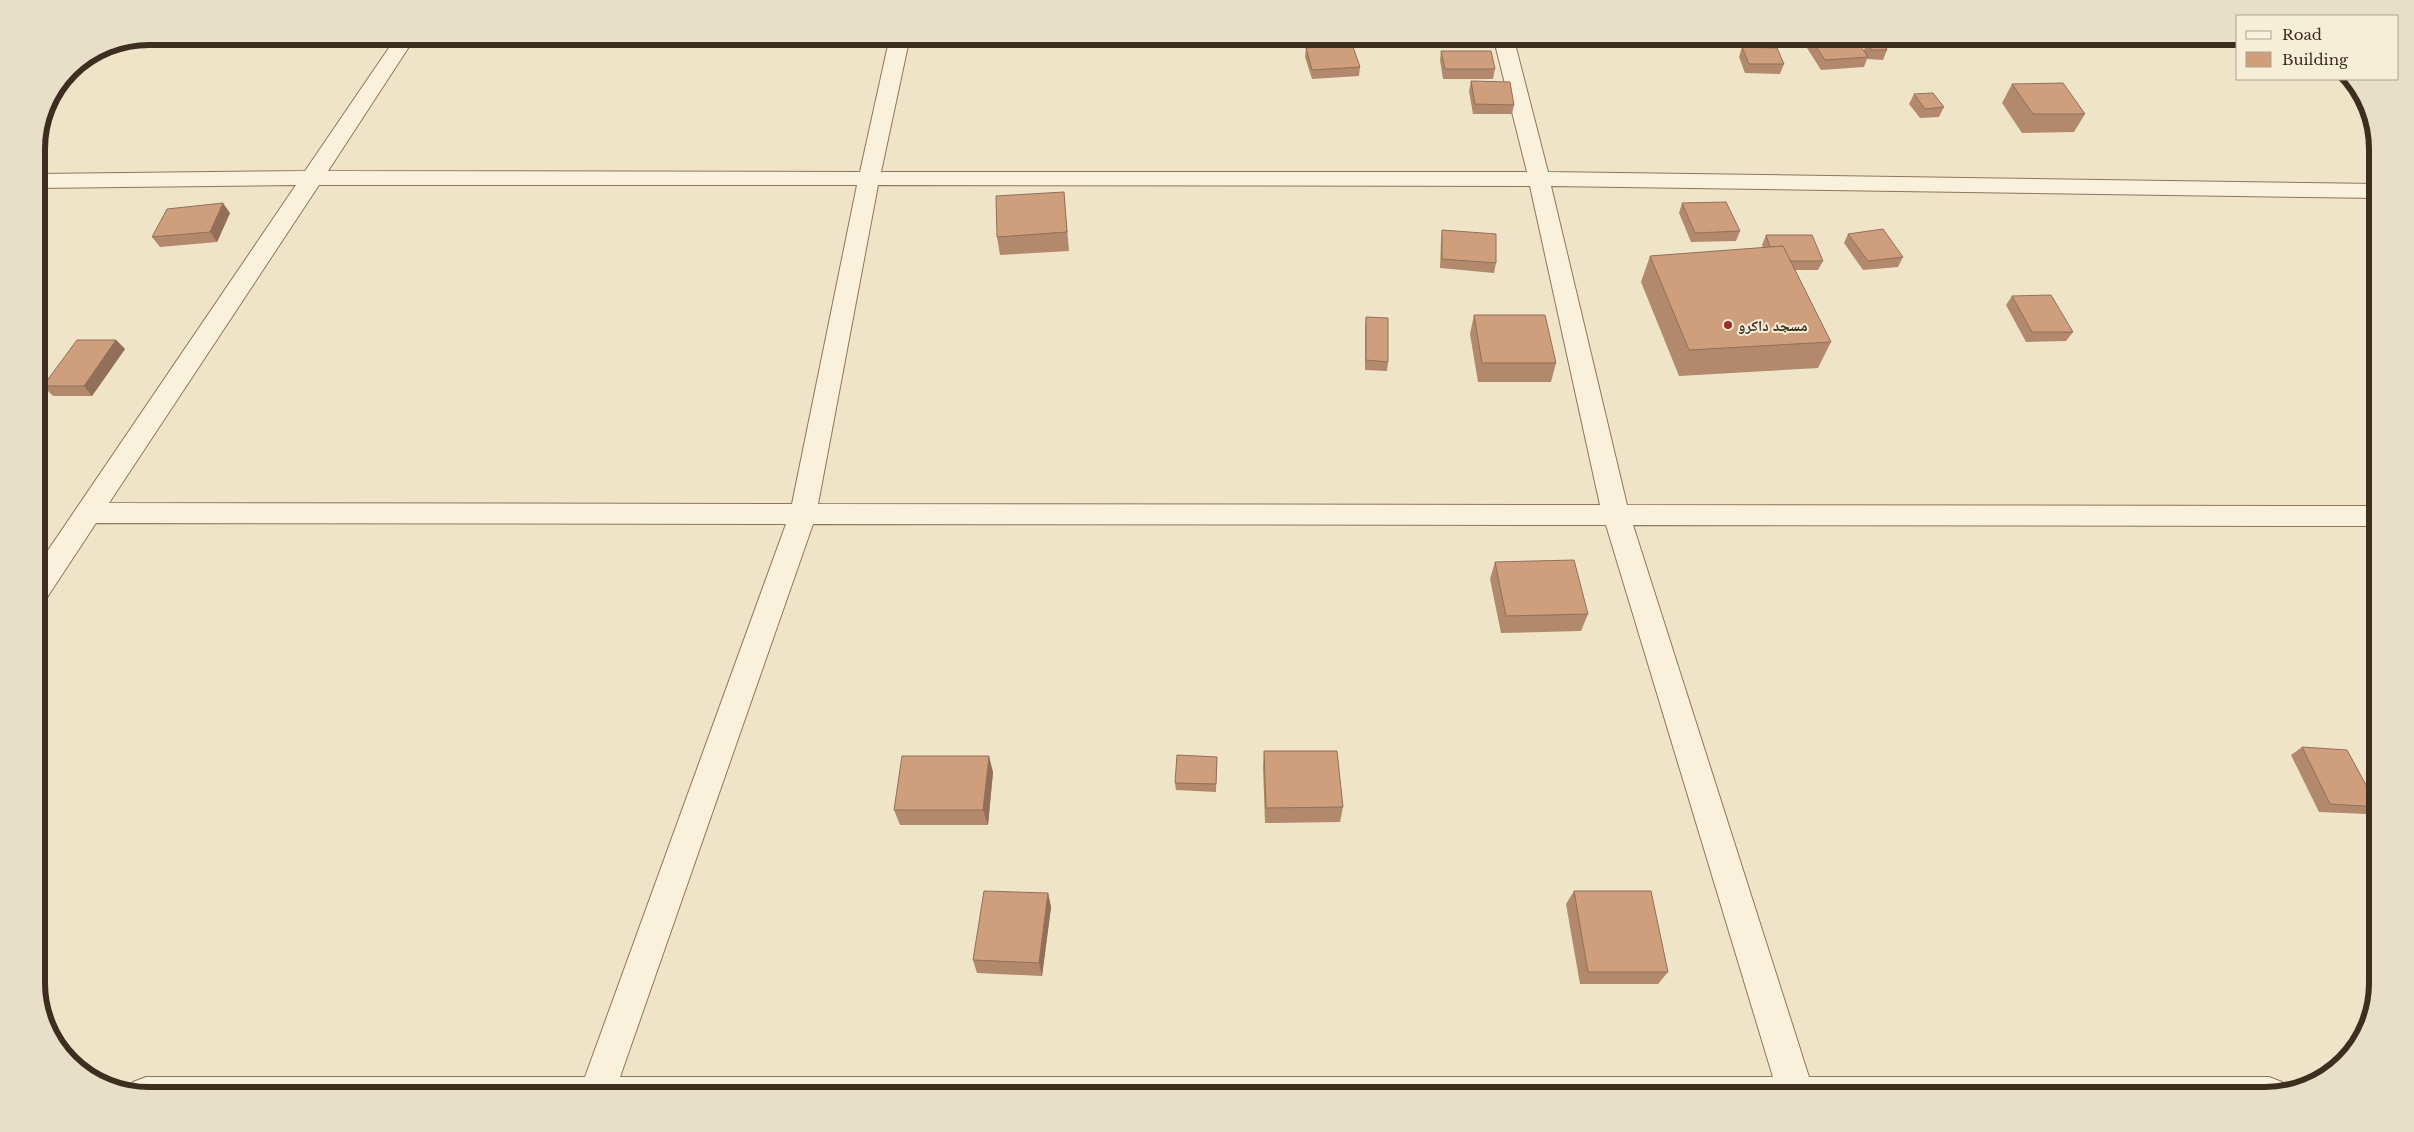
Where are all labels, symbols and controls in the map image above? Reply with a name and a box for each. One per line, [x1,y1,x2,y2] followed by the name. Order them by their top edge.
[2236,15,2399,80] legend
[2282,25,2322,44] text: Road
[2282,50,2349,69] text: Building
[1738,316,1807,335] place label: مسجد داكرو
[1722,319,1734,331] marker: مسجد داكرو

